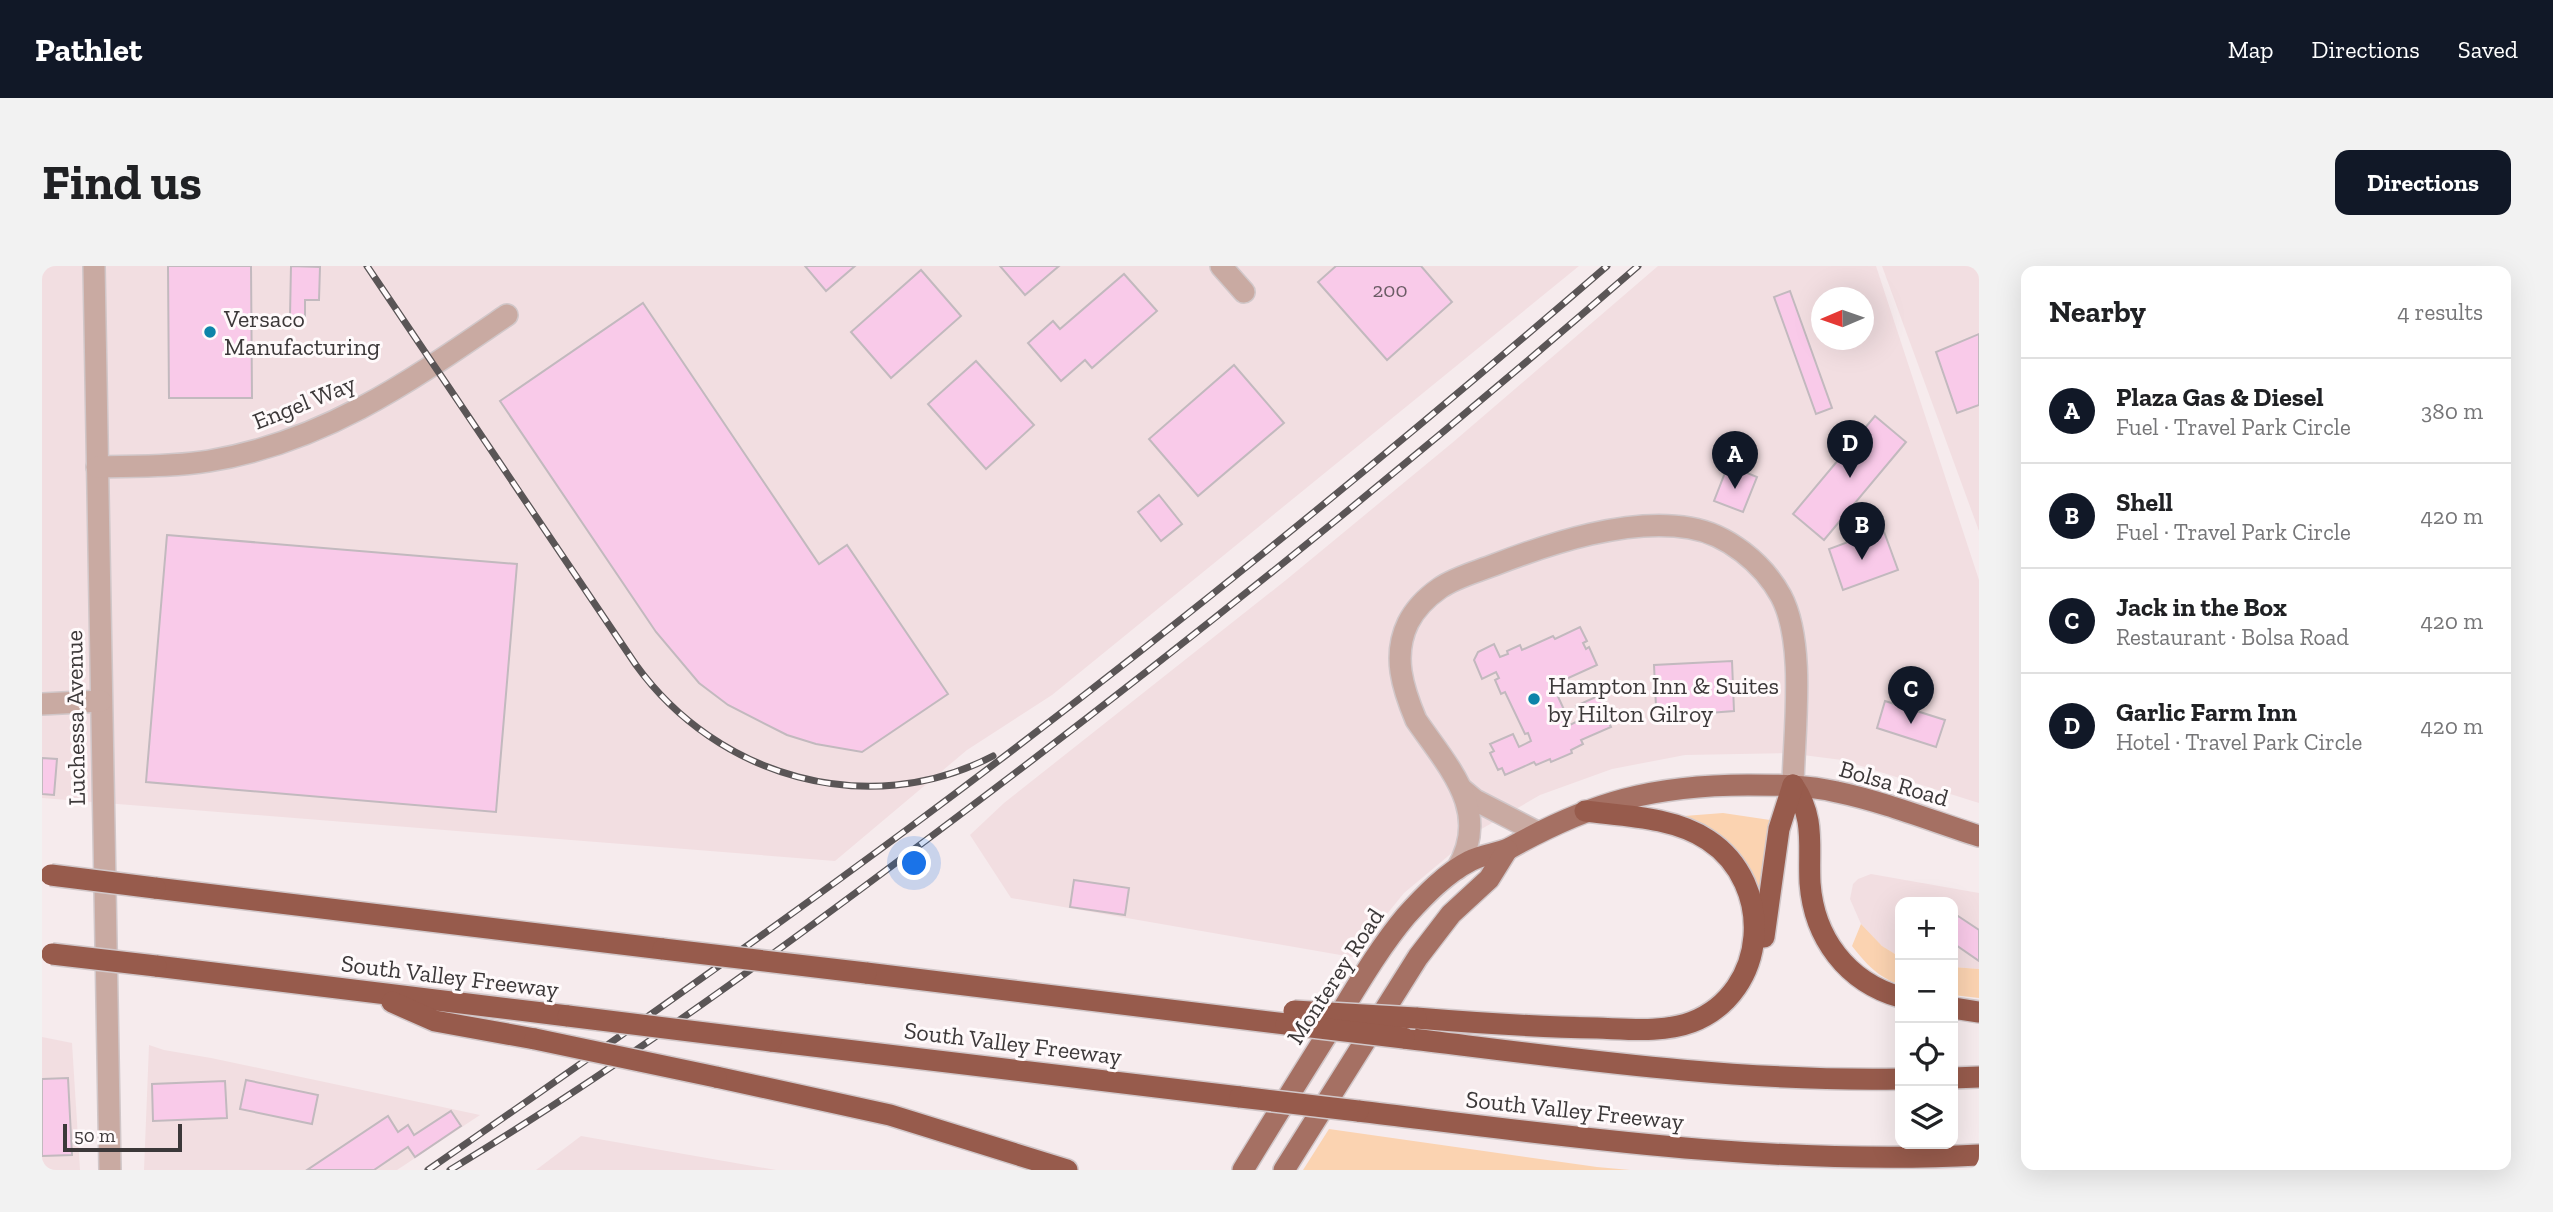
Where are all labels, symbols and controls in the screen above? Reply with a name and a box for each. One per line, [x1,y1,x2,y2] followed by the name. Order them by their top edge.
[35,30,142,69] text: Pathlet
[2228,35,2274,64] text: Map
[2312,35,2420,64] text: Directions
[2458,35,2518,64] text: Saved
[2335,150,2511,215] button: Directions
[42,153,202,212] text: Find us
[1372,277,1408,302] house number: 200
[1811,287,1874,350] north arrow
[2049,294,2146,330] text: Nearby
[2397,298,2483,326] text: 4 results
[223,304,380,361] place label: Versaco Manufacturing
[202,324,218,340] marker: Versaco Manufacturing
[248,368,360,436] street label: Engel Way
[2116,381,2324,413] text: Plaza Gas & Diesel
[2064,397,2080,425] text: A
[2421,397,2483,425] text: 380 m
[2116,413,2351,441] text: Fuel · Travel Park Circle
[1827,420,1873,478] pin: D
[1712,431,1758,489] pin: A
[2116,486,2173,518] text: Shell
[1839,502,1885,560] pin: B
[2065,502,2079,530] text: B
[2420,502,2483,530] text: 420 m
[2116,518,2351,546] text: Fuel · Travel Park Circle
[2116,591,2287,623] text: Jack in the Box
[2065,607,2079,635] text: C
[2420,607,2483,635] text: 420 m
[2116,623,2349,651] text: Restaurant · Bolsa Road
[59,630,91,806] street label: Luchessa Avenue
[1888,666,1934,724] pin: C
[1547,671,1779,728] place label: Hampton Inn & Suites by Hilton Gilroy
[1526,691,1542,707] marker: Hampton Inn & Suites by Hilton Gilroy
[2116,696,2297,728] text: Garlic Farm Inn
[2064,712,2080,740] text: D
[2420,712,2483,740] text: 420 m
[2116,728,2362,756] text: Hotel · Travel Park Circle
[1836,754,1952,812] street label: Bolsa Road
[897,846,931,880] your location
[1895,897,1958,1149] map controls
[1895,897,1958,960] button: +
[1280,902,1390,1050] street label: Monterey Road
[339,948,561,1004] street label: South Valley Freeway
[1895,960,1958,1023] button: −
[902,1015,1124,1071] street label: South Valley Freeway
[1895,1023,1958,1086] button: locate
[1464,1084,1686,1136] street label: South Valley Freeway
[1895,1086,1958,1149] button: layers
[63,1121,182,1153] scale bar
[74,1124,115,1147] text: 50 m

